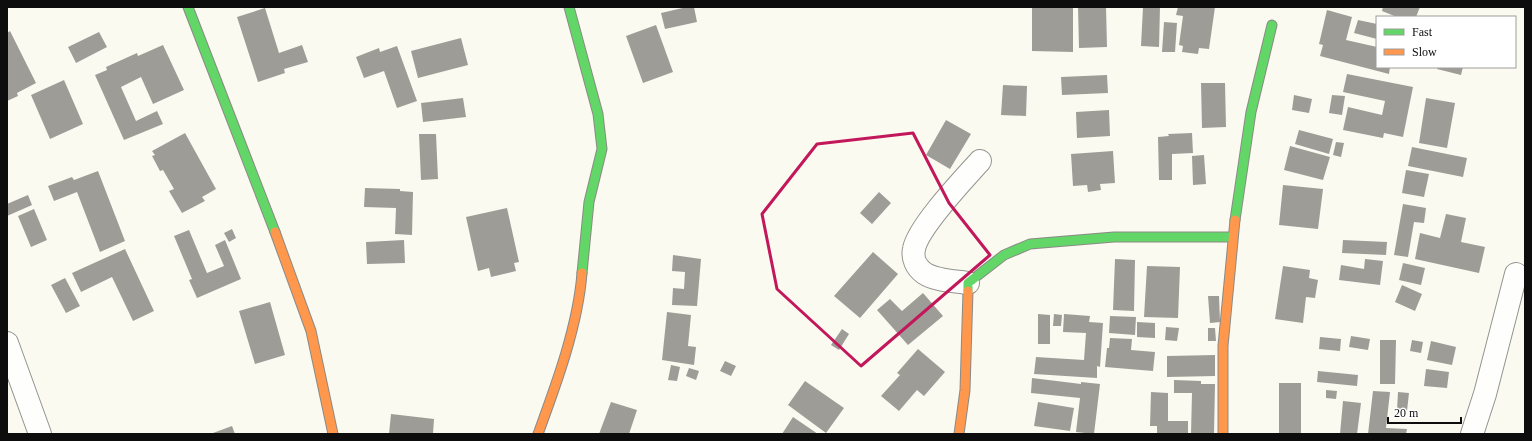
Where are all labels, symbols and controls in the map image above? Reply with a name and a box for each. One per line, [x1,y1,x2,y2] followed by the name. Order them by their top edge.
[1376,16,1516,68] legend
[1412,25,1433,39] text: Fast
[1412,45,1437,59] text: Slow
[1388,399,1461,425] scale bar
[1394,406,1419,420] text: 20 m

